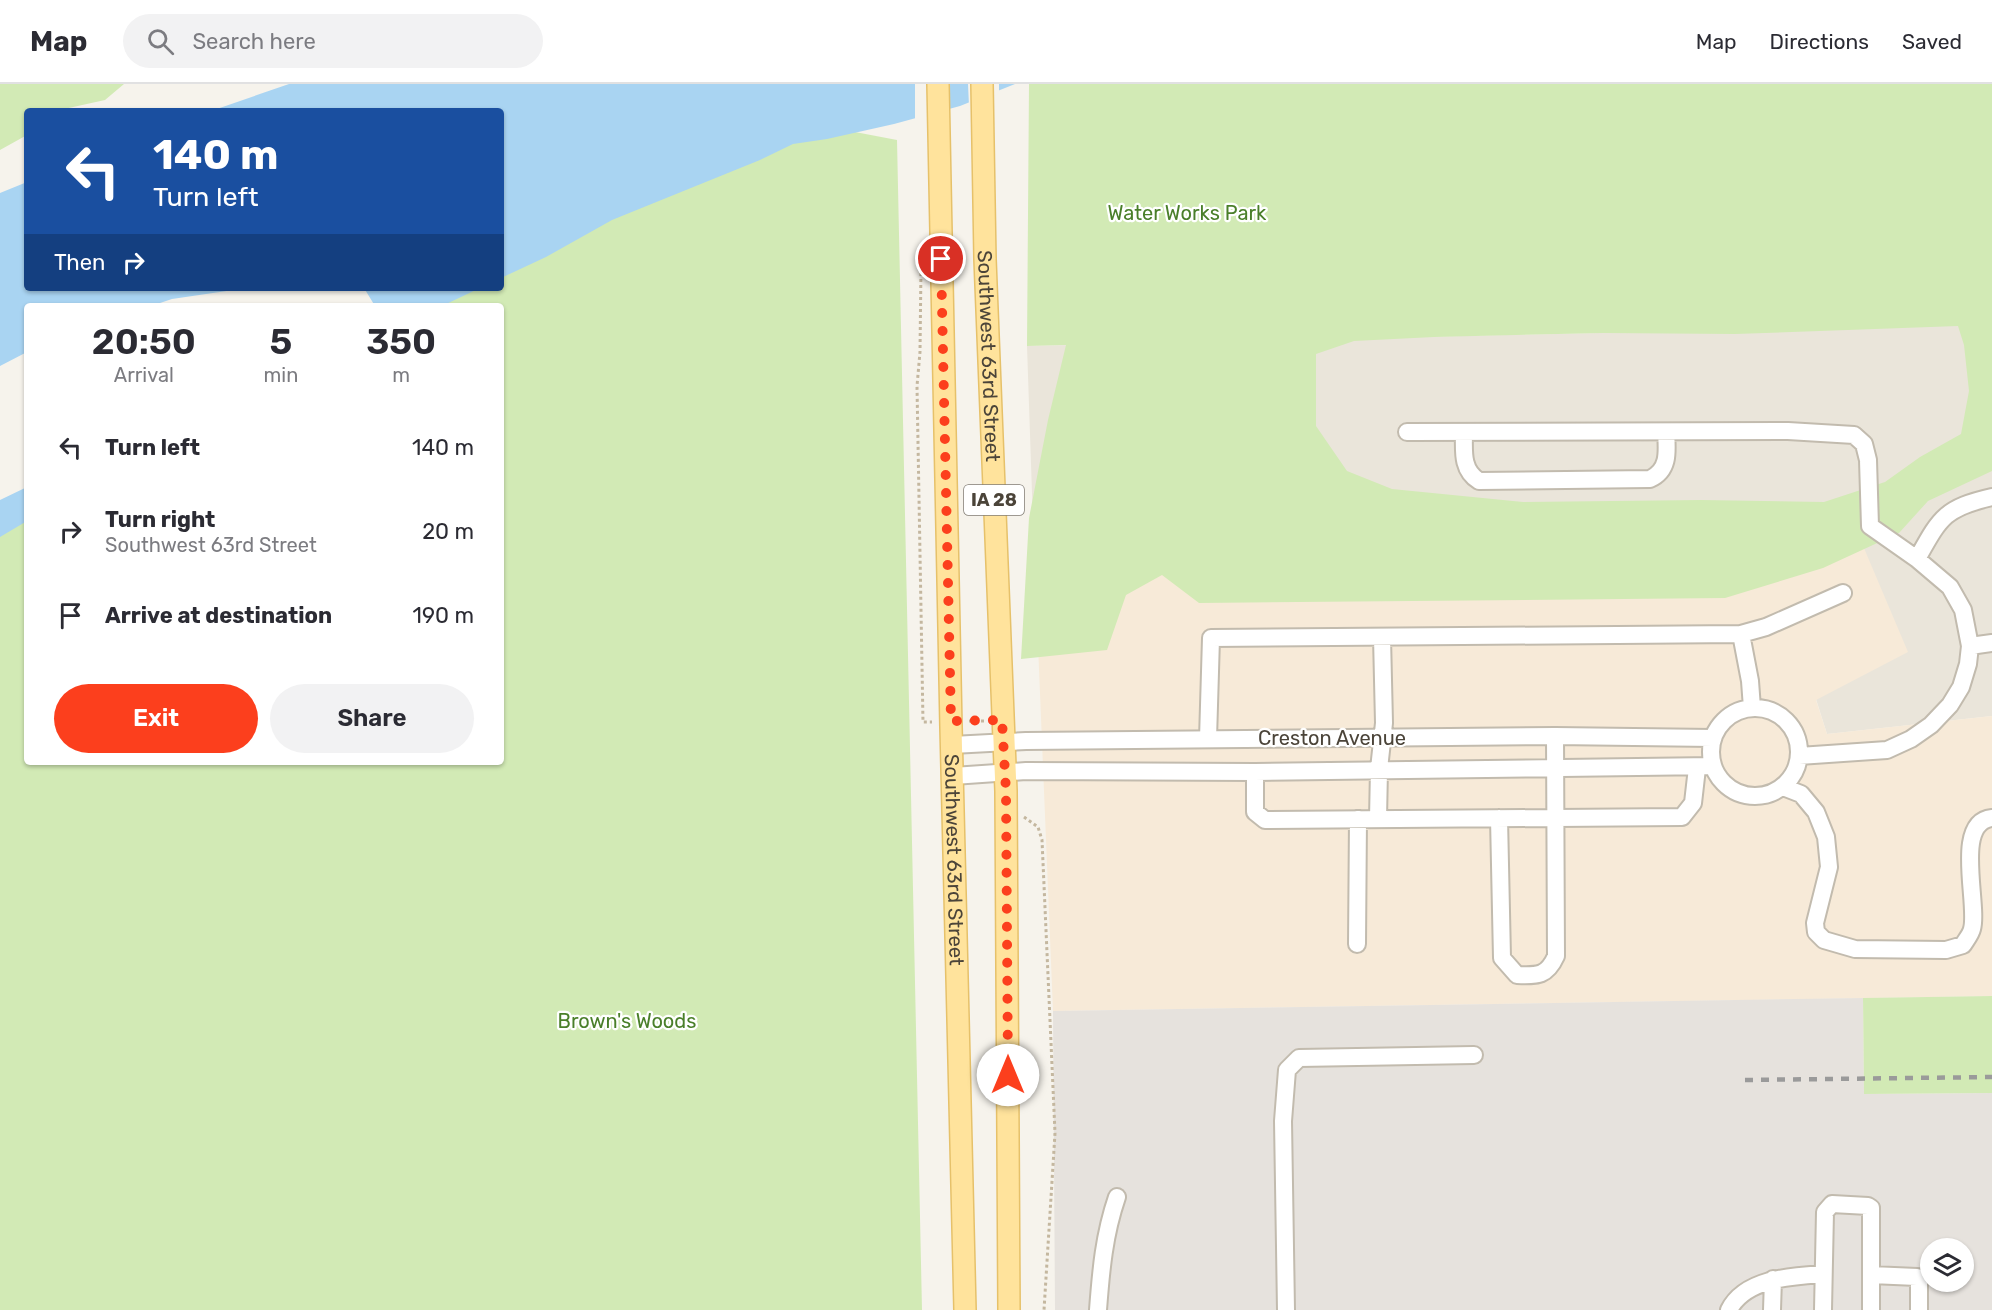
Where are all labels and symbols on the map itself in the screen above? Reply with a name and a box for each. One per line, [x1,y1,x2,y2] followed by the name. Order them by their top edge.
[1108,201,1267,225] park label: Water Works Park
[915,233,966,284] pin
[973,250,1005,462] street label: Southwest 63rd Street
[964,485,1024,515] road number: IA 28
[1258,726,1406,750] street label: Creston Avenue
[940,754,969,966] street label: Southwest 63rd Street
[558,1009,696,1033] park label: Brown's Woods
[976,1043,1040,1107] position arrow

